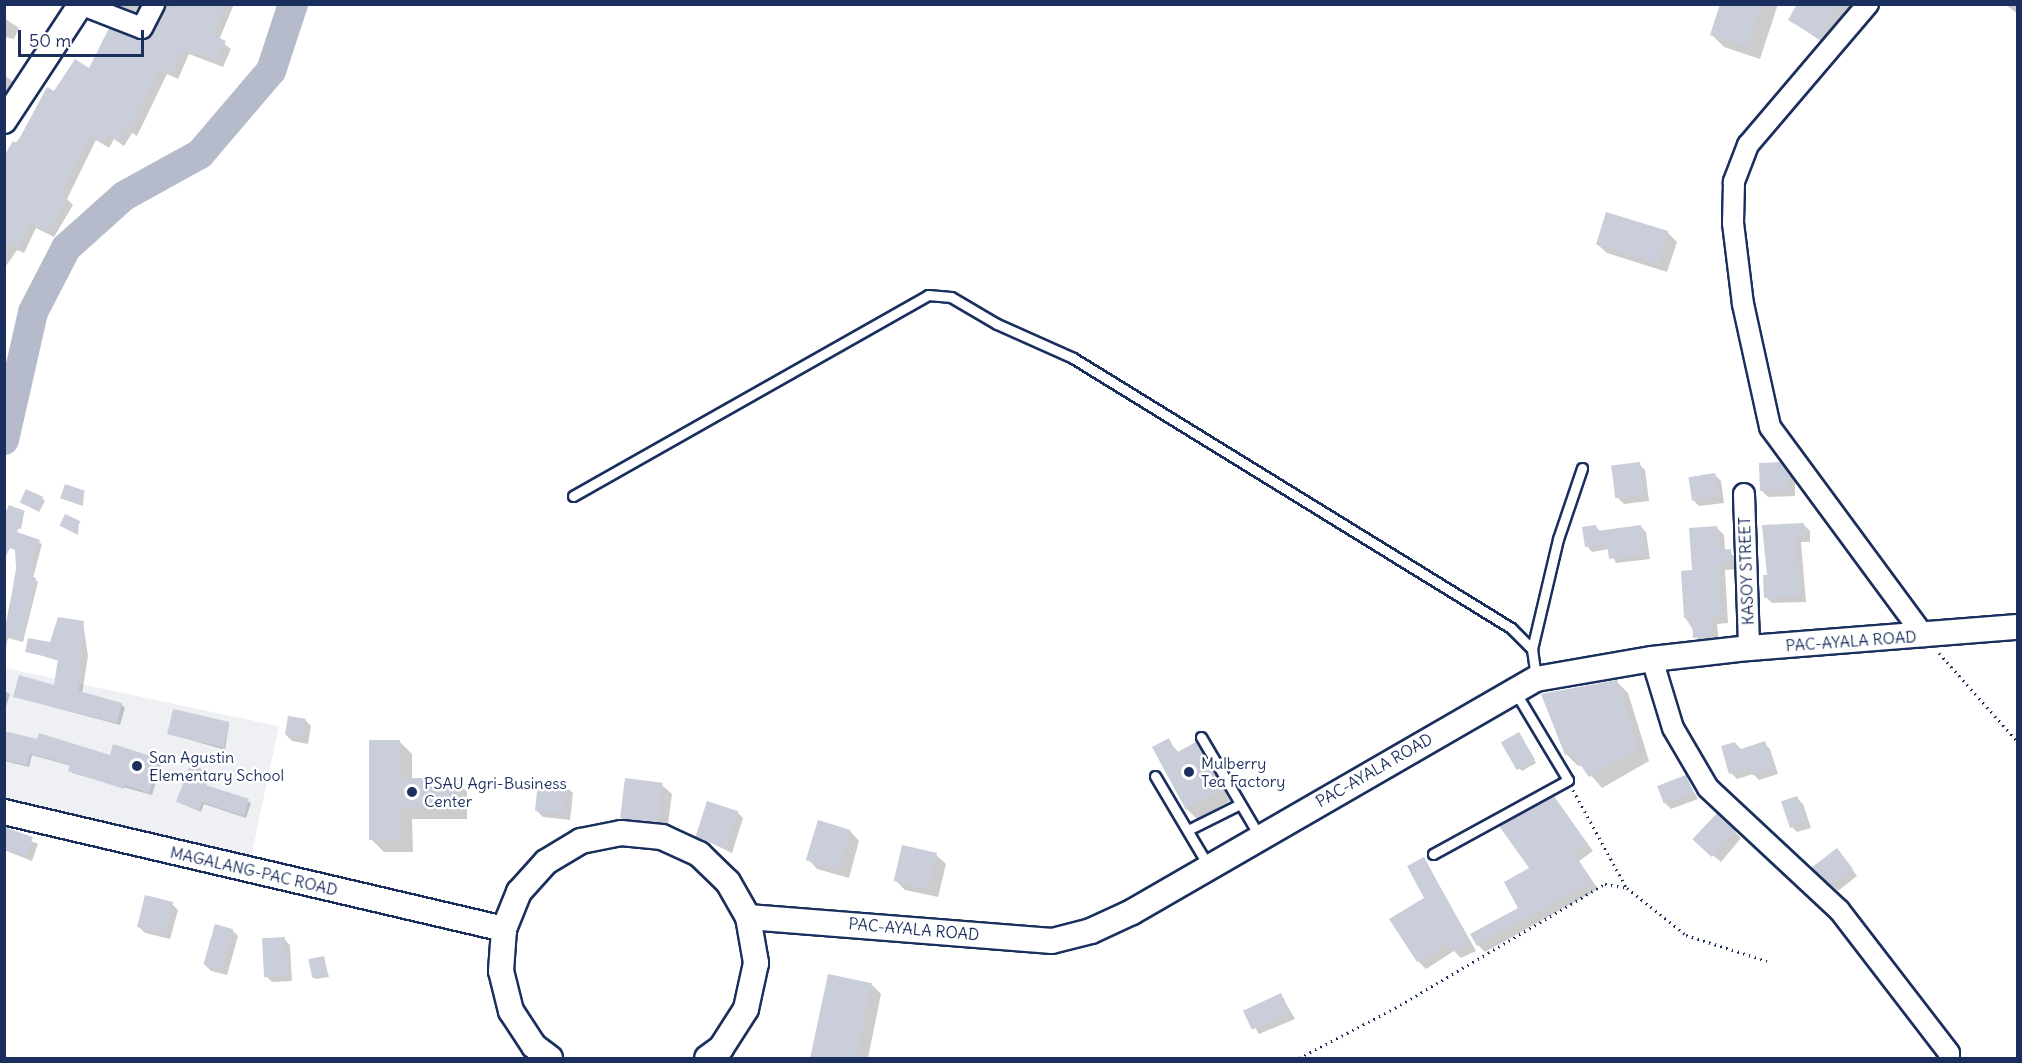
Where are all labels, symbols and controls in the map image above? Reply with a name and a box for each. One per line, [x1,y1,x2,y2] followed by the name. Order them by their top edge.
[21,18,147,56] scale bar
[29,29,71,52] text: 50 m
[1735,517,1757,625] street label: KASOY STREET
[1785,627,1917,655] street label: PAC-AYALA ROAD
[1312,729,1436,811] street label: PAC-AYALA ROAD
[149,747,284,785] place label: San Agustin Elementary School
[1201,753,1285,791] place label: Mulberry Tea Factory
[130,759,144,773] marker: San Agustin Elementary School
[1182,765,1196,779] marker: Mulberry Tea Factory
[424,773,567,811] place label: PSAU Agri-Business Center
[405,785,419,799] marker: PSAU Agri-Business Center
[168,842,340,900] street label: MAGALANG-PAC ROAD
[848,914,980,944] street label: PAC-AYALA ROAD

